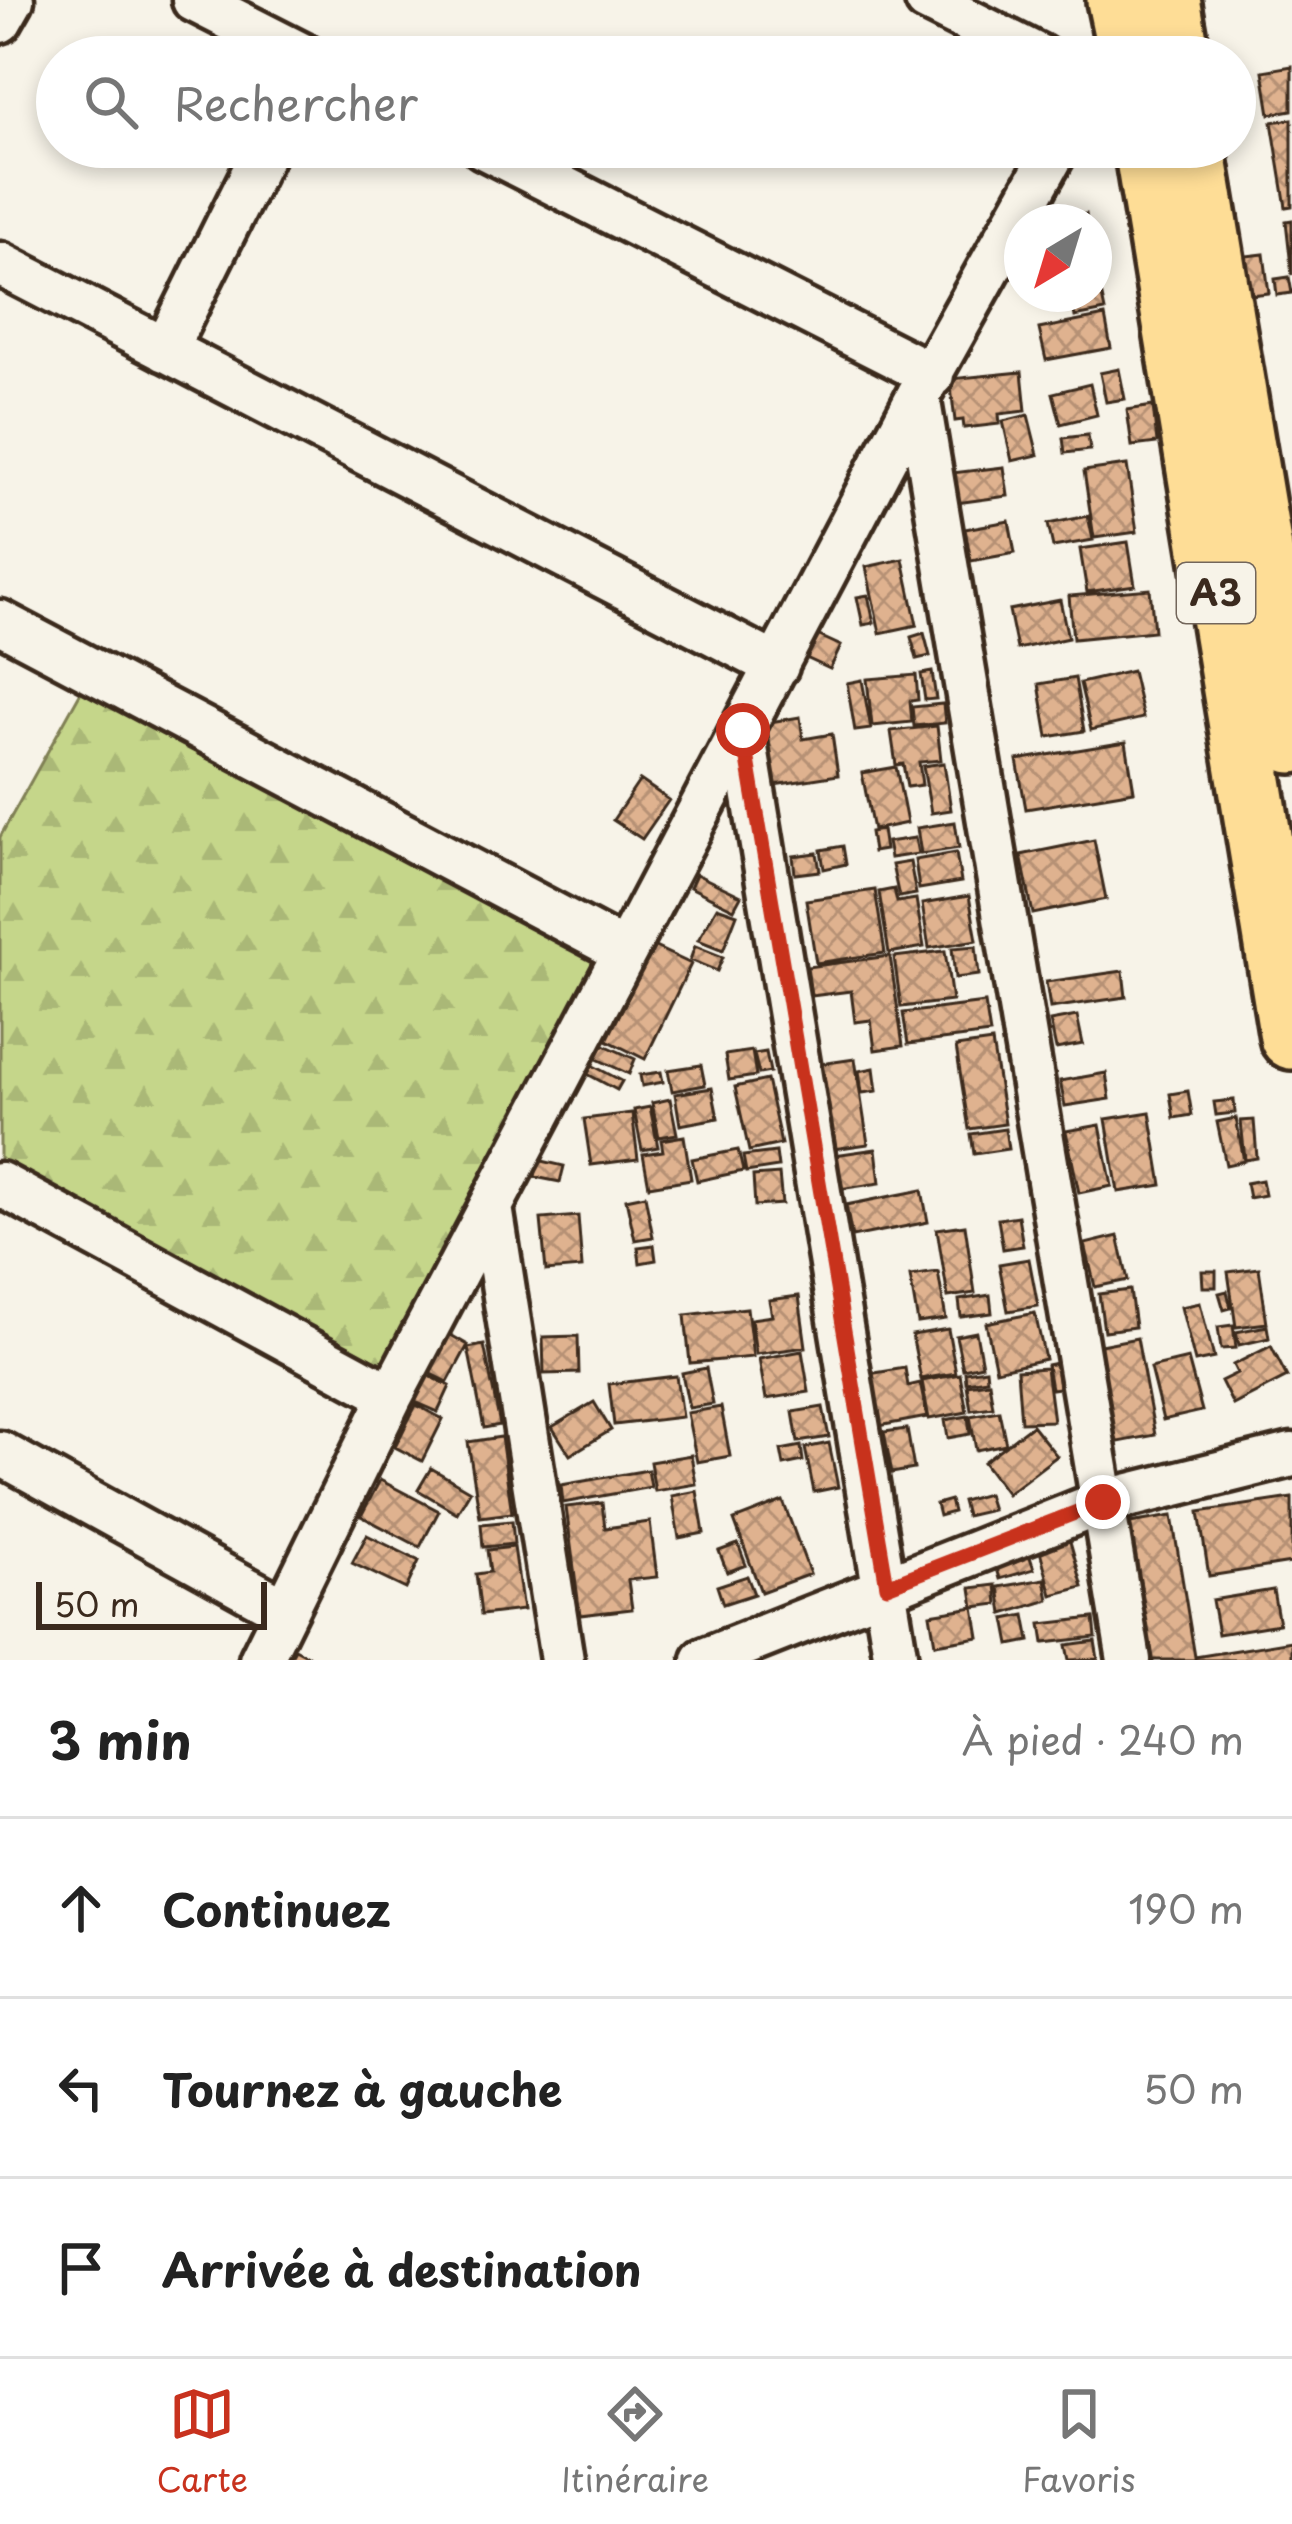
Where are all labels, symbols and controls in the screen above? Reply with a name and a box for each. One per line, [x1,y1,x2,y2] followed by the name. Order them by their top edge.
[36,36,1256,168] search box
[174,68,418,136] text: Rechercher
[78,69,144,135] icon: search
[1004,204,1112,312] north arrow
[1177,563,1255,623] road number: A3
[716,703,770,757] route start
[1076,1475,1130,1529] route end
[36,1576,267,1629] scale bar
[54,1578,140,1628] text: 50 m
[48,1700,192,1777] text: 3 min
[962,1709,1244,1768] text: À pied · 240 m
[162,1874,391,1942] text: Continuez
[48,1875,114,1941] icon: ahead
[1128,1878,1244,1937] text: 190 m
[162,2054,563,2122] text: Tournez à gauche
[48,2055,114,2121] icon: left
[1143,2058,1244,2117] text: 50 m
[162,2234,642,2302] text: Arrivée à destination
[48,2235,114,2301] icon: arrive
[156,2381,248,2503] tab: Carte
[561,2381,709,2503] tab: Itinéraire
[1022,2381,1136,2503] tab: Favoris

